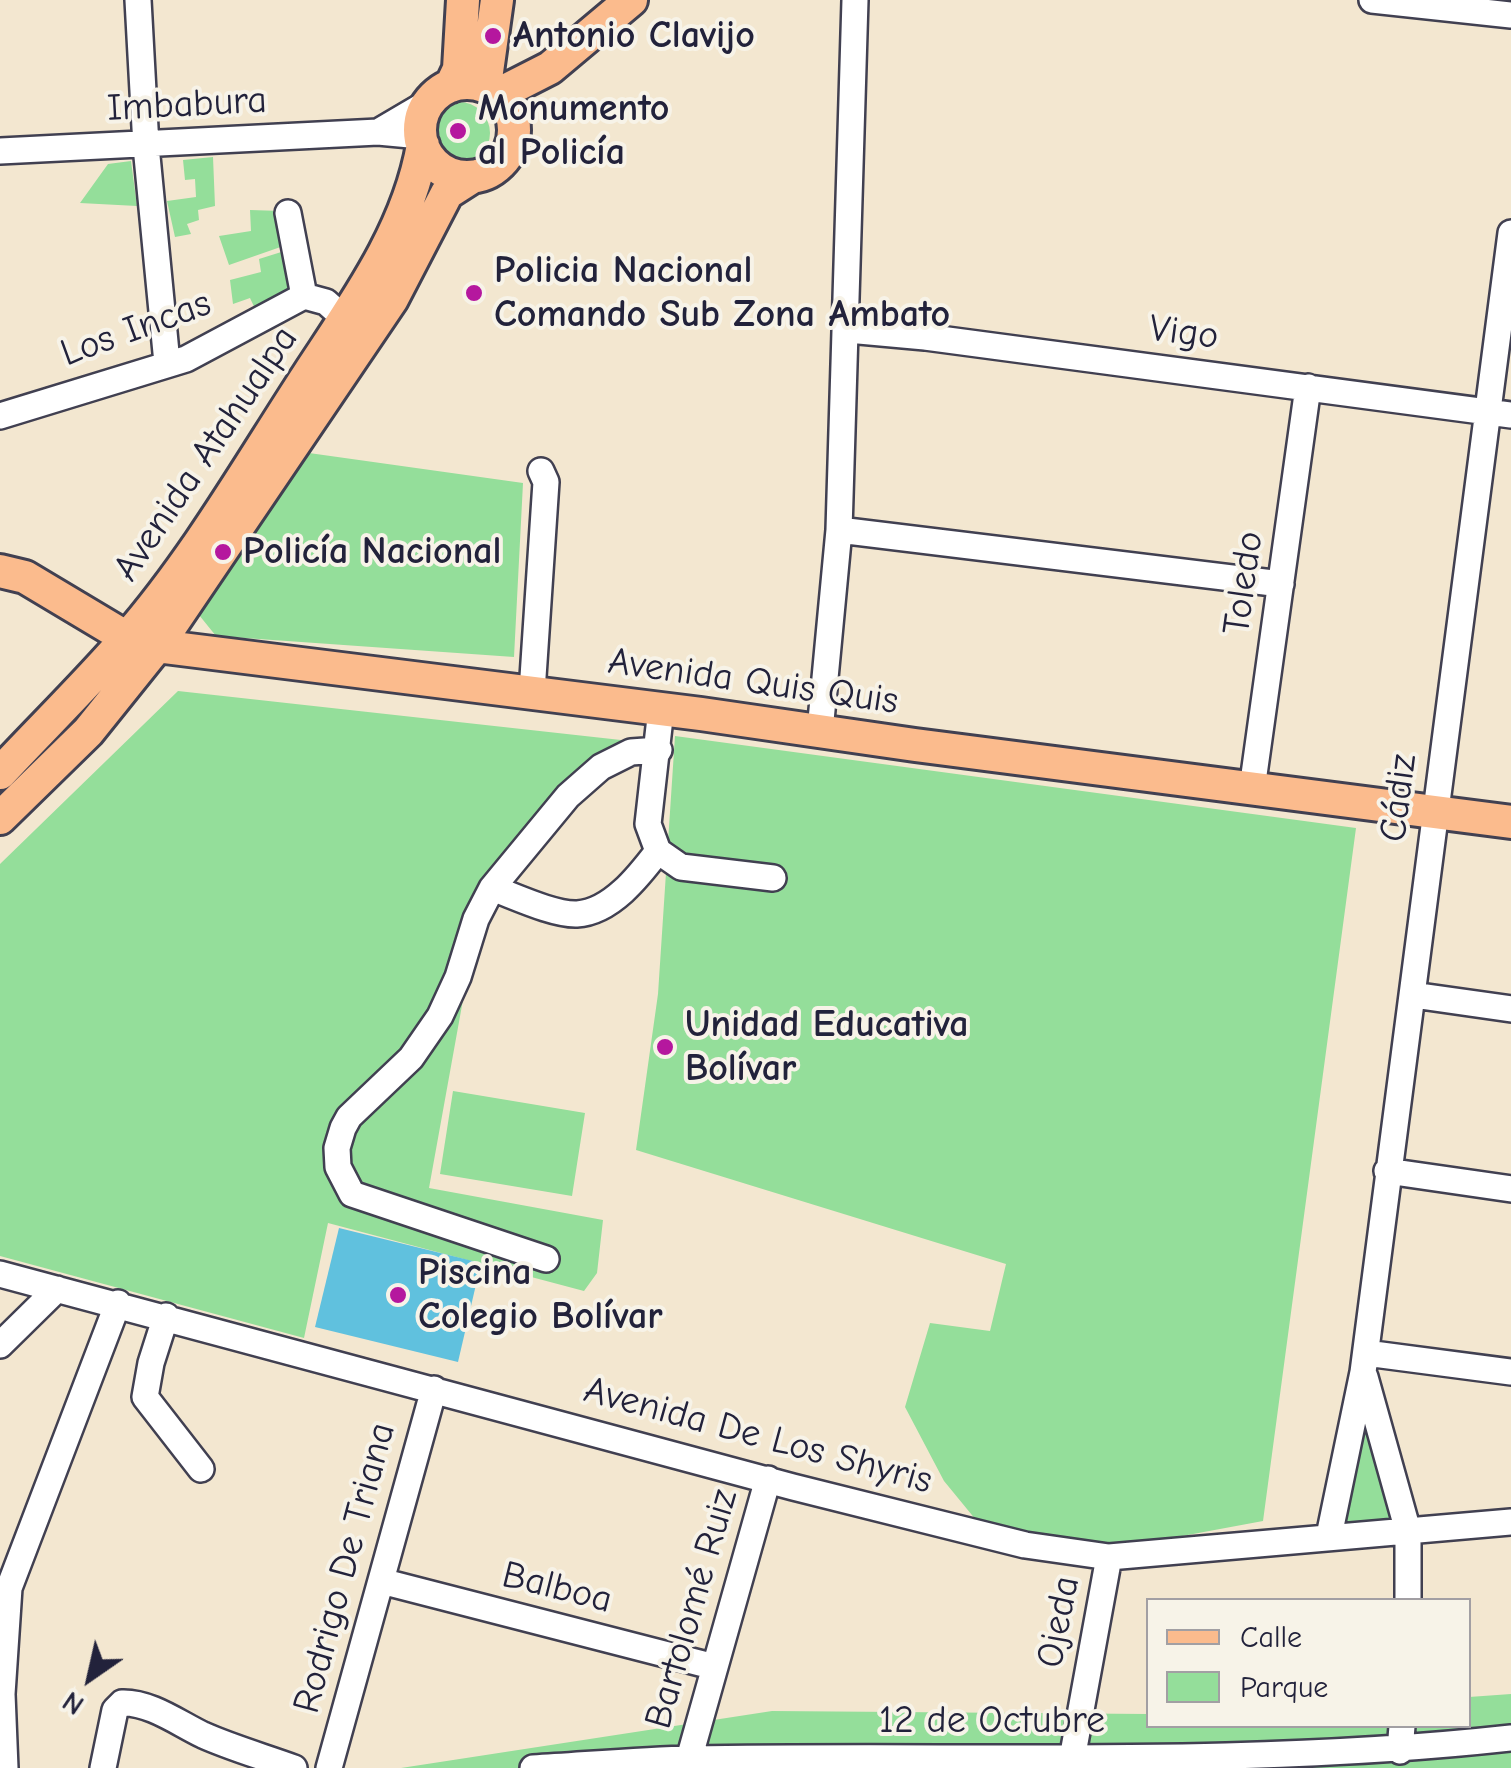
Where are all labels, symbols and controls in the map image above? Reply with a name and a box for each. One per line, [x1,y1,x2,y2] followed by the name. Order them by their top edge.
[513,13,755,59] place label: Antonio Clavijo
[482,25,504,47] marker: Antonio Clavijo
[106,78,268,132] street label: Imbabura
[478,86,669,175] place label: Monumento al Policía
[447,120,469,142] marker: Monumento al Policía
[494,248,950,338] place label: Policia Nacional Comando Sub Zona Ambato
[55,281,217,377] street label: Los Incas
[463,282,485,304] marker: Policia Nacional Comando Sub Zona Ambato
[1147,306,1221,360] street label: Vigo
[104,318,308,590] street label: Avenida Atahualpa
[1214,528,1274,638] street label: Toledo
[243,529,502,575] place label: Policía Nacional
[212,541,234,563] marker: Policía Nacional
[605,639,901,725] street label: Avenida Quis Quis
[1371,751,1427,845] street label: Cádiz
[685,1002,969,1092] place label: Unidad Educativa Bolívar
[654,1036,676,1058] marker: Unidad Educativa Bolívar
[418,1250,663,1340] place label: Piscina Colegio Bolívar
[387,1284,409,1306] marker: Piscina Colegio Bolívar
[579,1368,937,1504] street label: Avenida De Los Shyris
[284,1418,406,1718] street label: Rodrigo De Triana
[636,1484,748,1734] street label: Bartolomé Ruiz
[497,1552,617,1624] street label: Balboa
[1028,1572,1090,1672] street label: Ojeda
[1146,1598,1471,1728] legend
[1240,1620,1302,1655] text: Calle
[40,1628,140,1728] north arrow
[1240,1670,1328,1705] text: Parque
[57,1685,90,1721] text: N
[879,1698,1105,1744] street label: 12 de Octubre

